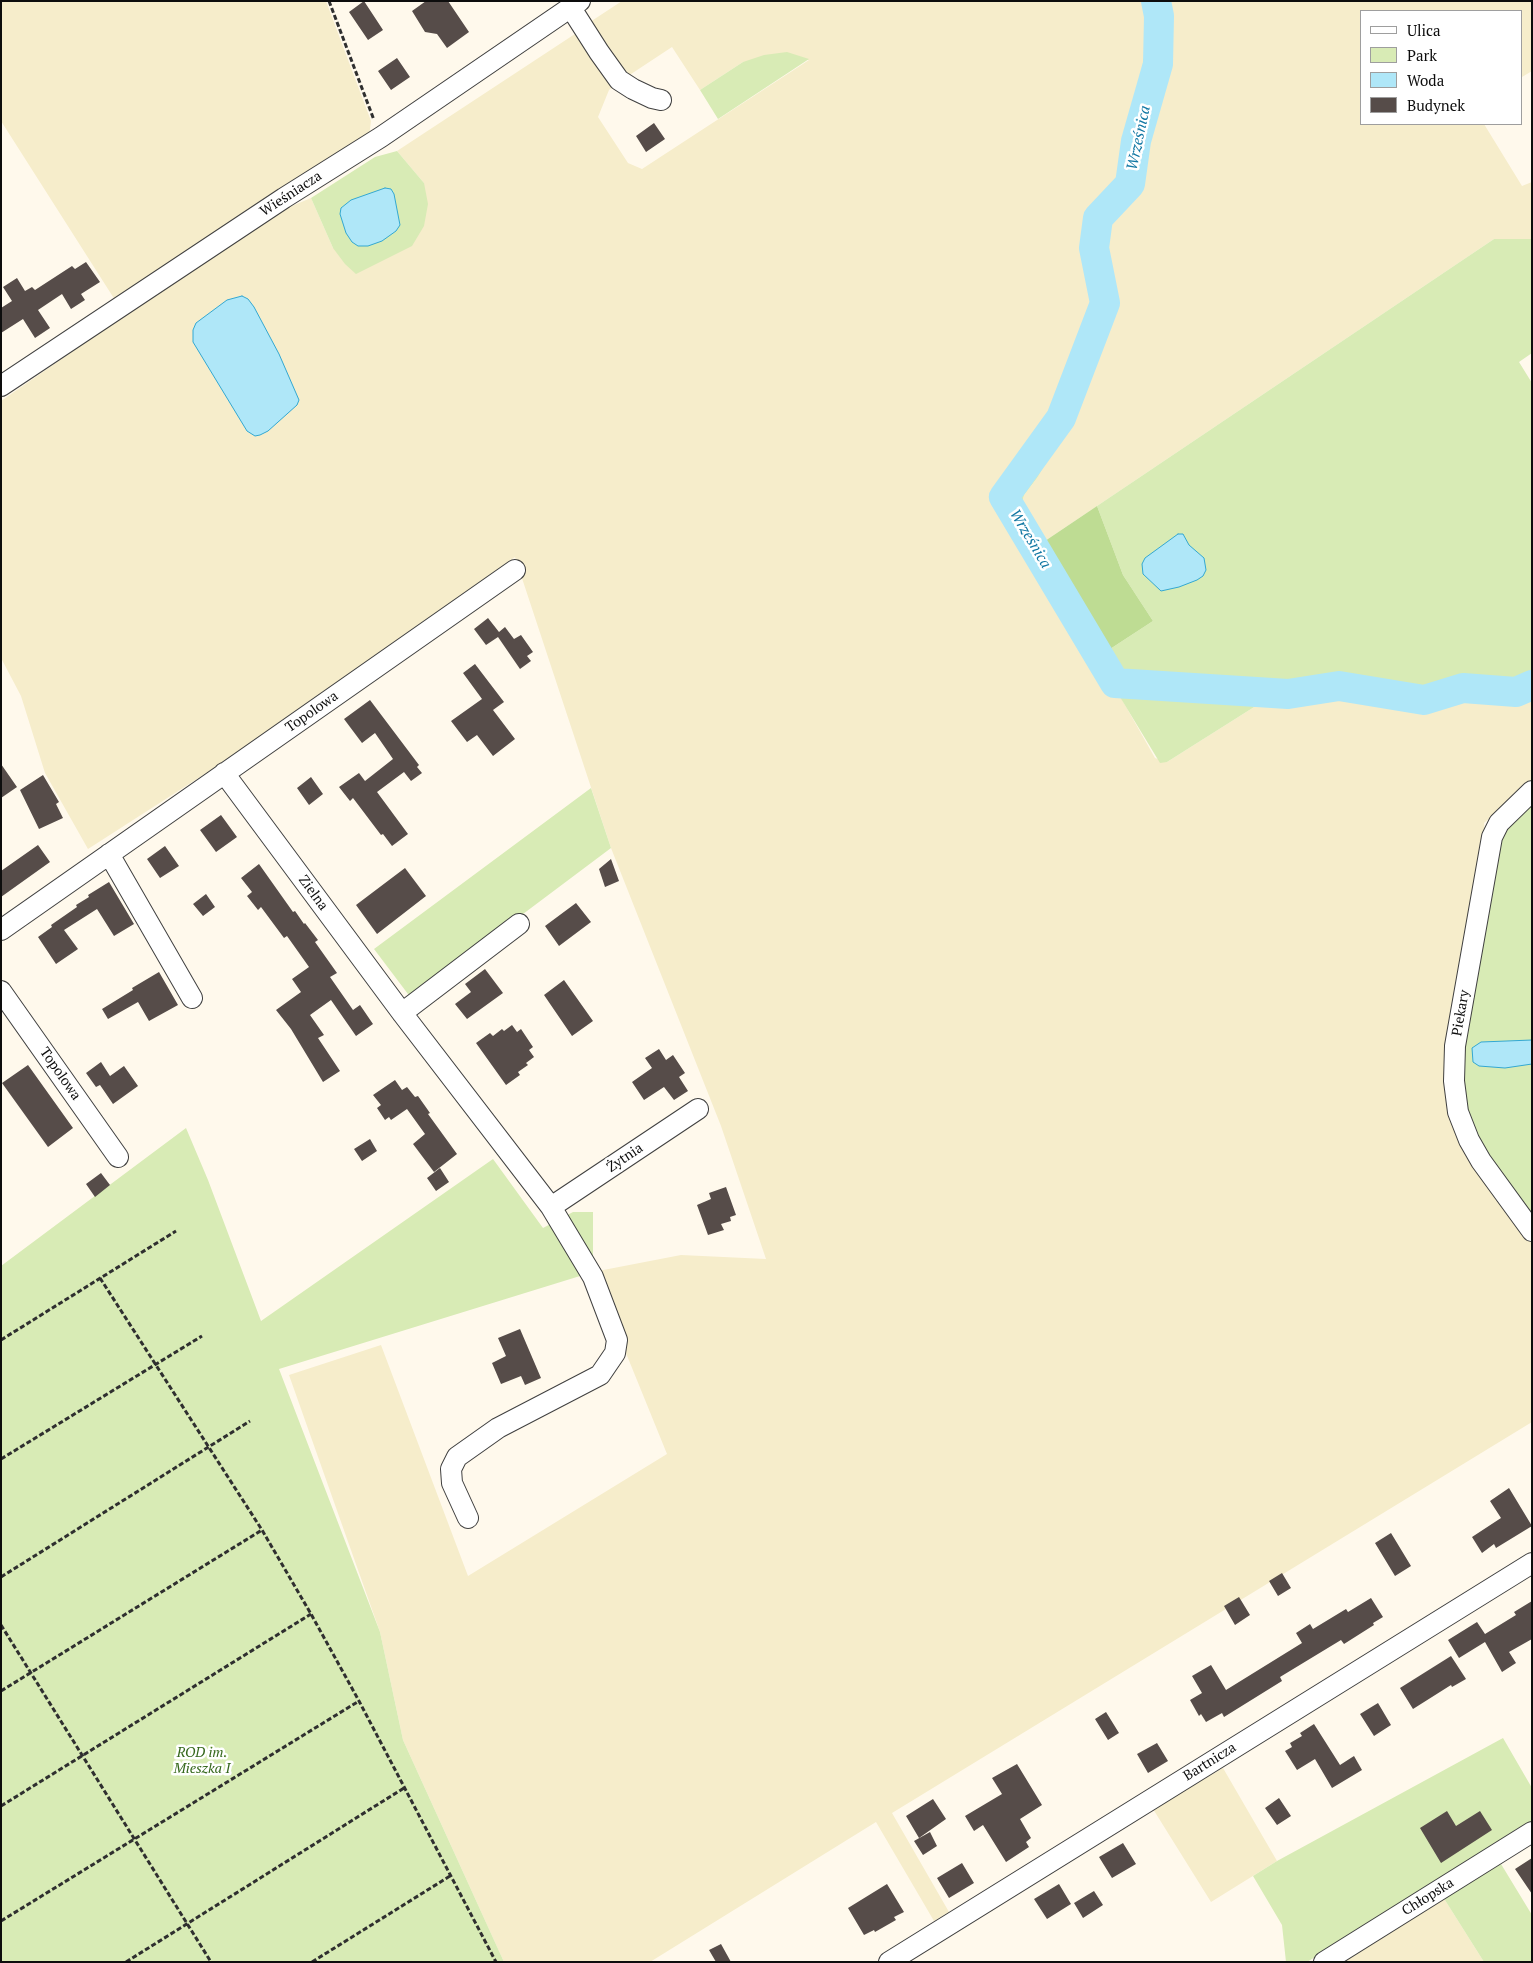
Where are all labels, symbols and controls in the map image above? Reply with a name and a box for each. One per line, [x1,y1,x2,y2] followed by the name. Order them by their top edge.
[1360,10,1523,125] legend
[1407,20,1441,40] text: Ulica
[1407,45,1437,65] text: Park
[1407,70,1444,90] text: Woda
[1407,95,1465,115] text: Budynek
[1123,104,1155,172] water label: Wrześnica
[257,168,325,220] street label: Wieśniacza
[1005,506,1055,572] water label: Wrześnica
[283,688,341,736] street label: Topolowa
[295,872,331,914] street label: Zielna
[1449,989,1473,1037] street label: Piekary
[36,1045,84,1103] street label: Topolowa
[604,1140,646,1176] street label: Żytnia
[1181,1739,1239,1785] street label: Bartnicza
[174,1745,230,1778] park label: ROD im. Mieszka I
[1399,1875,1457,1919] street label: Chłopska

